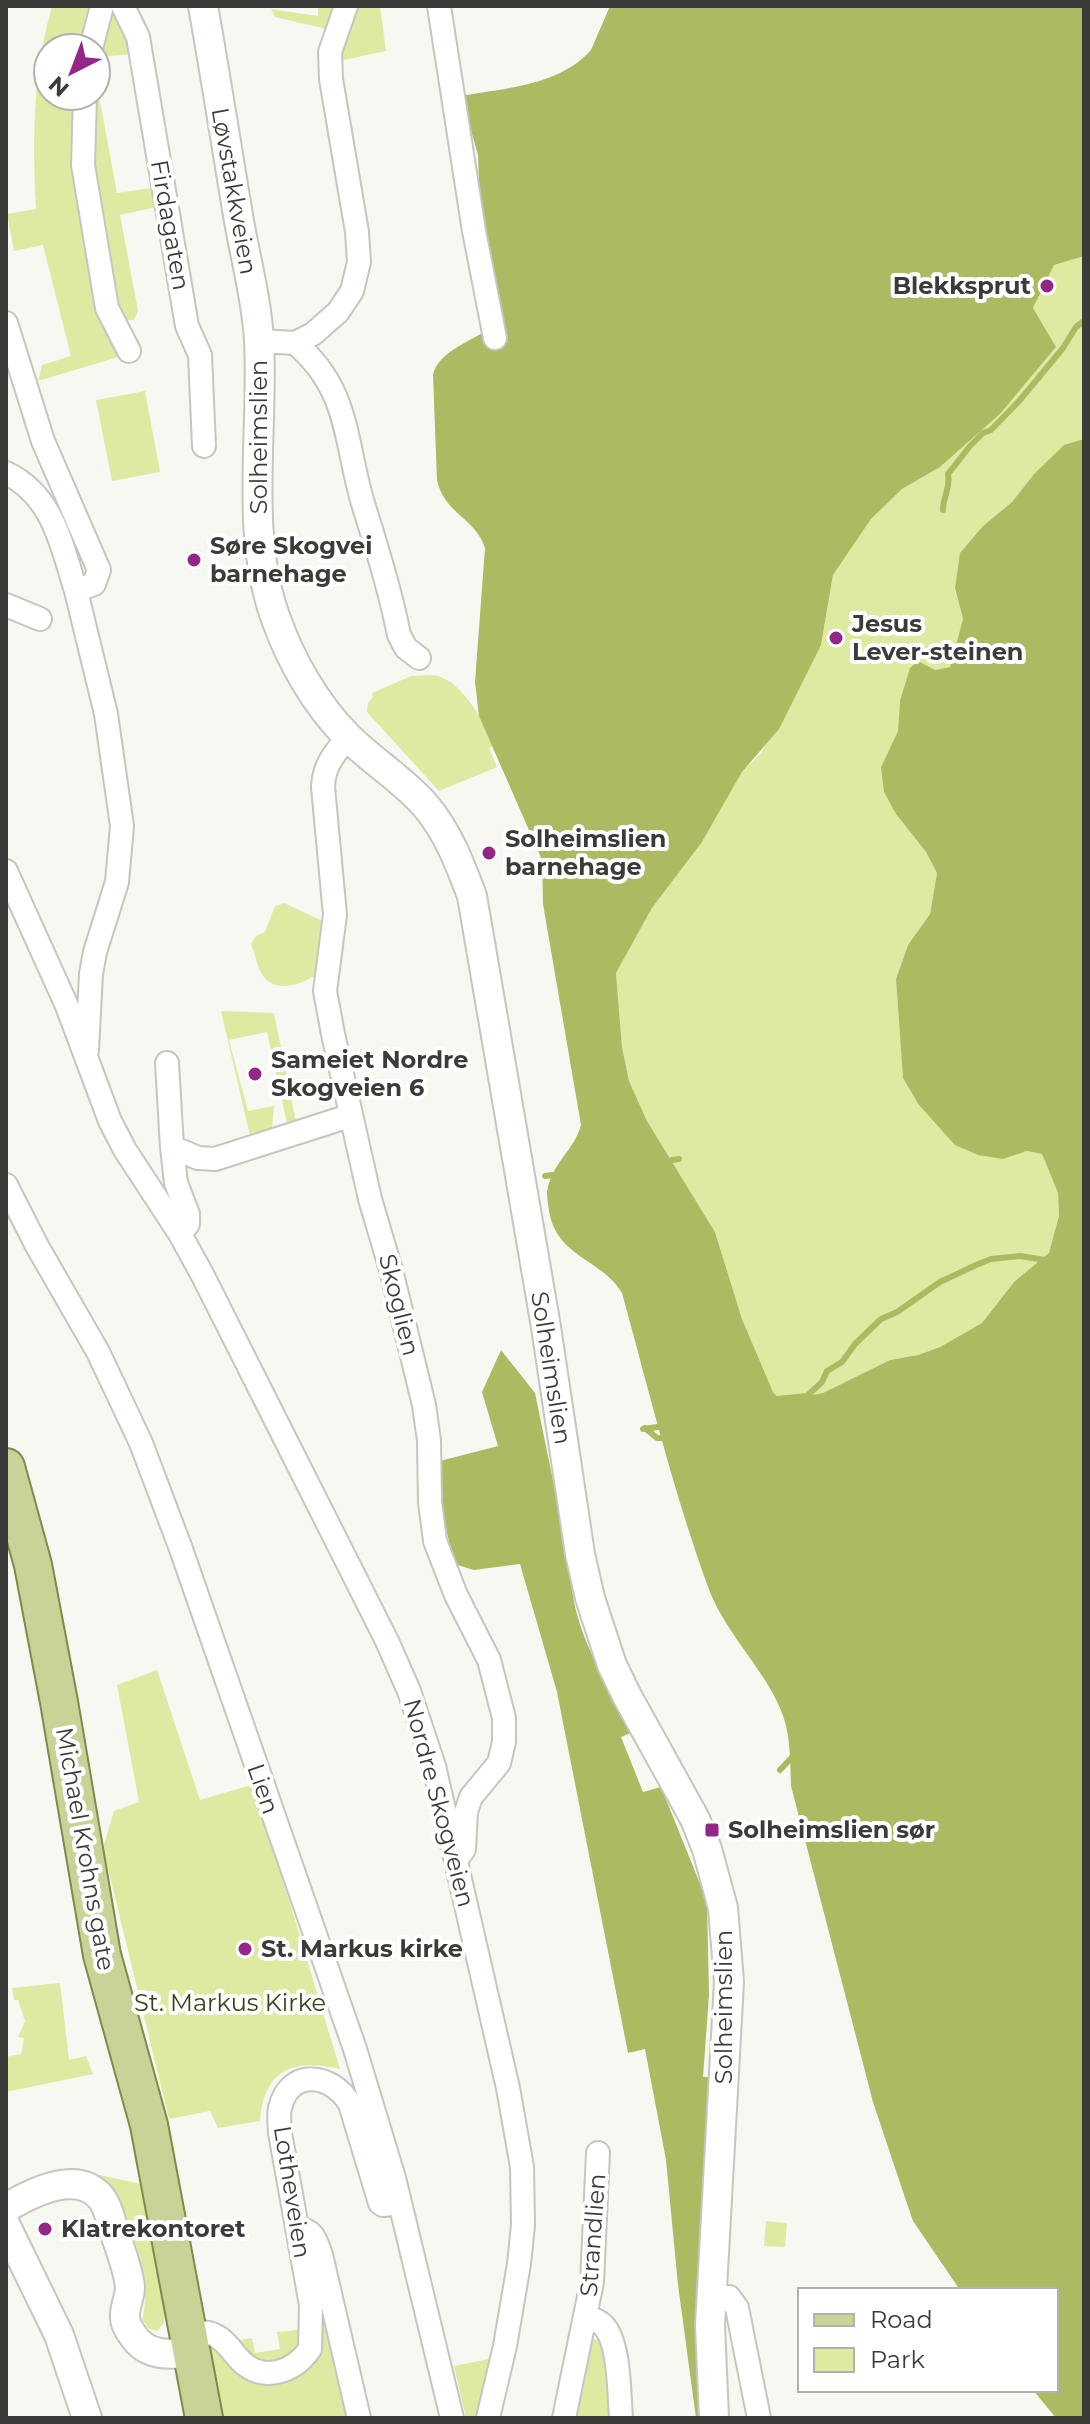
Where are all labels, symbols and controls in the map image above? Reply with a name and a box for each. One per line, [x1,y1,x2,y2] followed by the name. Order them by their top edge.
[32,32,112,112] north arrow
[43,71,75,102] text: N
[206,105,263,277] street label: Løvstakkveien
[145,157,196,292] street label: Firdagaten
[893,271,1032,300] place label: Blekksprut
[1038,277,1056,295] marker: Blekksprut
[244,360,273,514] street label: Solheimslien
[210,531,372,588] place label: Søre Skogvei barnehage
[185,551,203,569] marker: Søre Skogvei barnehage
[851,609,1023,666] place label: Jesus Lever-steinen
[827,629,845,647] marker: Jesus Lever-steinen
[505,824,666,881] place label: Solheimslien barnehage
[480,844,498,862] marker: Solheimslien barnehage
[271,1045,468,1102] place label: Sameiet Nordre Skogveien 6
[246,1065,264,1083] marker: Sameiet Nordre Skogveien 6
[373,1251,426,1359] street label: Skoglien
[525,1289,578,1446] street label: Solheimslien
[398,1695,481,1910] street label: Nordre Skogveien
[50,1725,121,1973] street label: Michael Krohns gate
[241,1760,286,1818] street label: Lien
[728,1815,935,1844] place label: Solheimslien sør
[703,1821,721,1839] marker: Solheimslien sør
[709,1930,738,2084] street label: Solheimslien
[261,1934,463,1963] place label: St. Markus kirke
[236,1940,254,1958] marker: St. Markus kirke
[134,1988,326,2017] park label: St. Markus Kirke
[268,2124,317,2260] street label: Lotheveien
[574,2172,611,2298] street label: Strandlien
[61,2214,246,2243] place label: Klatrekontoret
[36,2220,54,2238] marker: Klatrekontoret
[798,2288,1058,2392] legend
[870,2305,933,2334] text: Road
[870,2345,925,2374] text: Park

